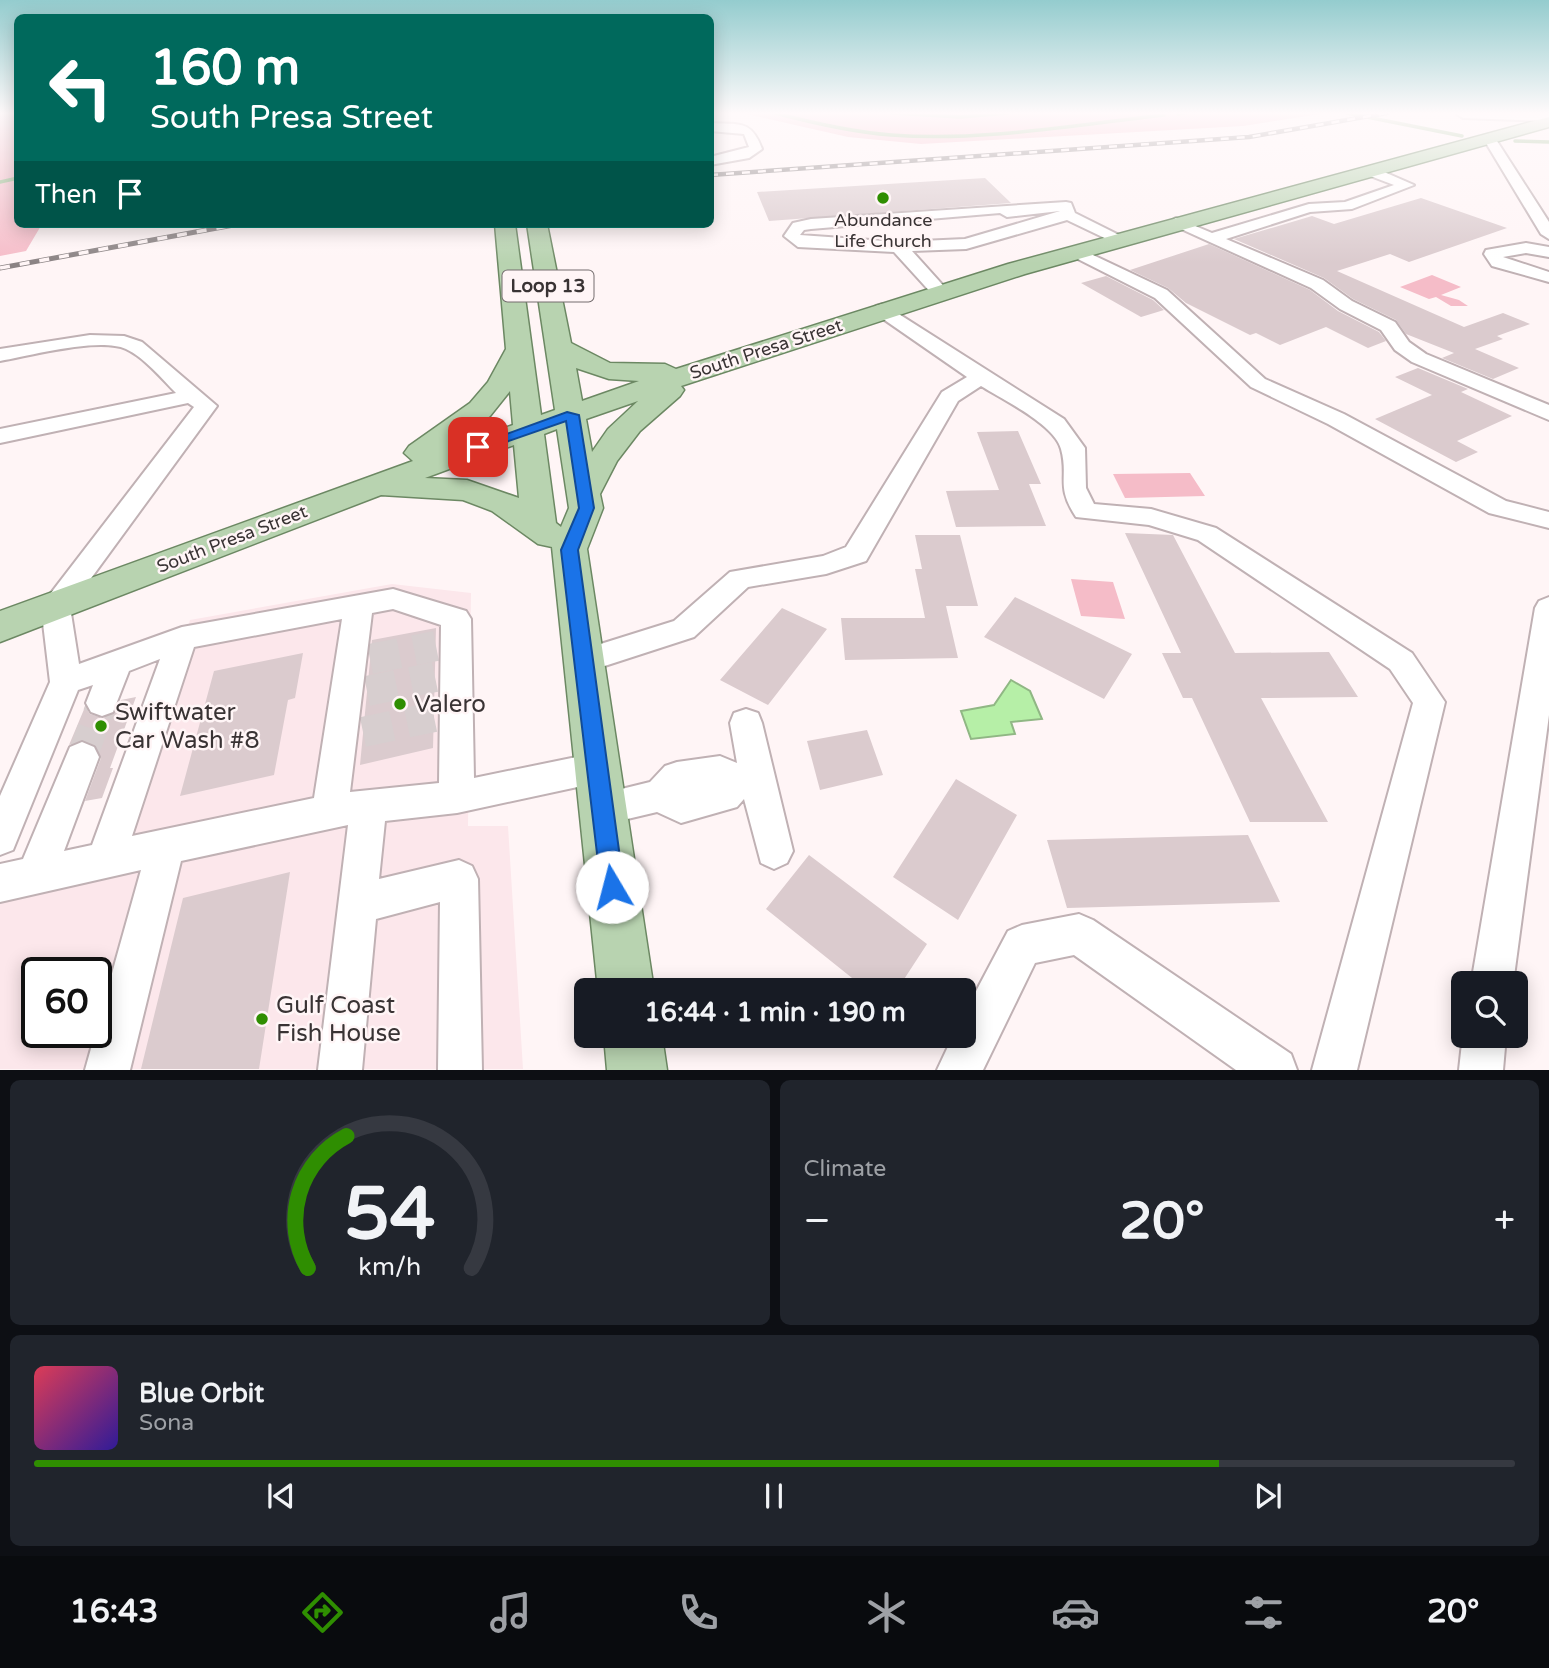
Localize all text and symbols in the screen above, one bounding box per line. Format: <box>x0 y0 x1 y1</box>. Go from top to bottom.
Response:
text: 160 m <box>150 39 300 98</box>
icon: left <box>35 42 126 133</box>
text: South Presa Street <box>150 99 433 137</box>
icon: arrive <box>111 175 149 213</box>
text: Then <box>35 179 97 210</box>
marker: Abundance Life Church <box>875 190 891 206</box>
place label: Abundance Life Church <box>834 209 932 252</box>
road number: Loop 13 <box>503 270 594 302</box>
street label: South Presa Street <box>687 314 845 384</box>
pin <box>448 417 508 477</box>
icon: arrive <box>459 428 497 466</box>
street label: South Presa Street <box>154 500 310 578</box>
place label: Valero <box>414 690 486 719</box>
marker: Valero <box>392 696 408 712</box>
place label: Swiftwater Car Wash #8 <box>115 698 260 755</box>
marker: Swiftwater Car Wash #8 <box>93 718 109 734</box>
position arrow <box>575 850 649 924</box>
speed limit sign: 60 <box>21 957 112 1048</box>
map controls <box>1451 971 1528 1048</box>
button: search <box>1451 971 1528 1048</box>
place label: Gulf Coast Fish House <box>276 991 401 1048</box>
text: 16:44 · 1 min · 190 m <box>644 997 906 1028</box>
marker: Gulf Coast Fish House <box>254 1011 270 1027</box>
text: Climate <box>804 1155 886 1183</box>
text: 54 <box>344 1172 435 1260</box>
text: 20° <box>1120 1190 1205 1253</box>
text: − <box>804 1198 831 1244</box>
text: + <box>1494 1198 1515 1244</box>
text: km/h <box>358 1252 421 1282</box>
text: Blue Orbit <box>139 1378 264 1409</box>
text: Sona <box>139 1409 194 1437</box>
icon: previous <box>262 1477 300 1515</box>
icon: pause <box>755 1477 793 1515</box>
icon: next <box>1249 1477 1287 1515</box>
icon: directions <box>298 1588 347 1637</box>
icon: music <box>486 1588 535 1637</box>
icon: phone <box>674 1588 723 1637</box>
icon: climate <box>862 1588 911 1637</box>
icon: car <box>1051 1588 1100 1637</box>
icon: filters <box>1239 1588 1288 1637</box>
text: 16:43 <box>70 1593 158 1631</box>
text: 20° <box>1427 1593 1479 1631</box>

